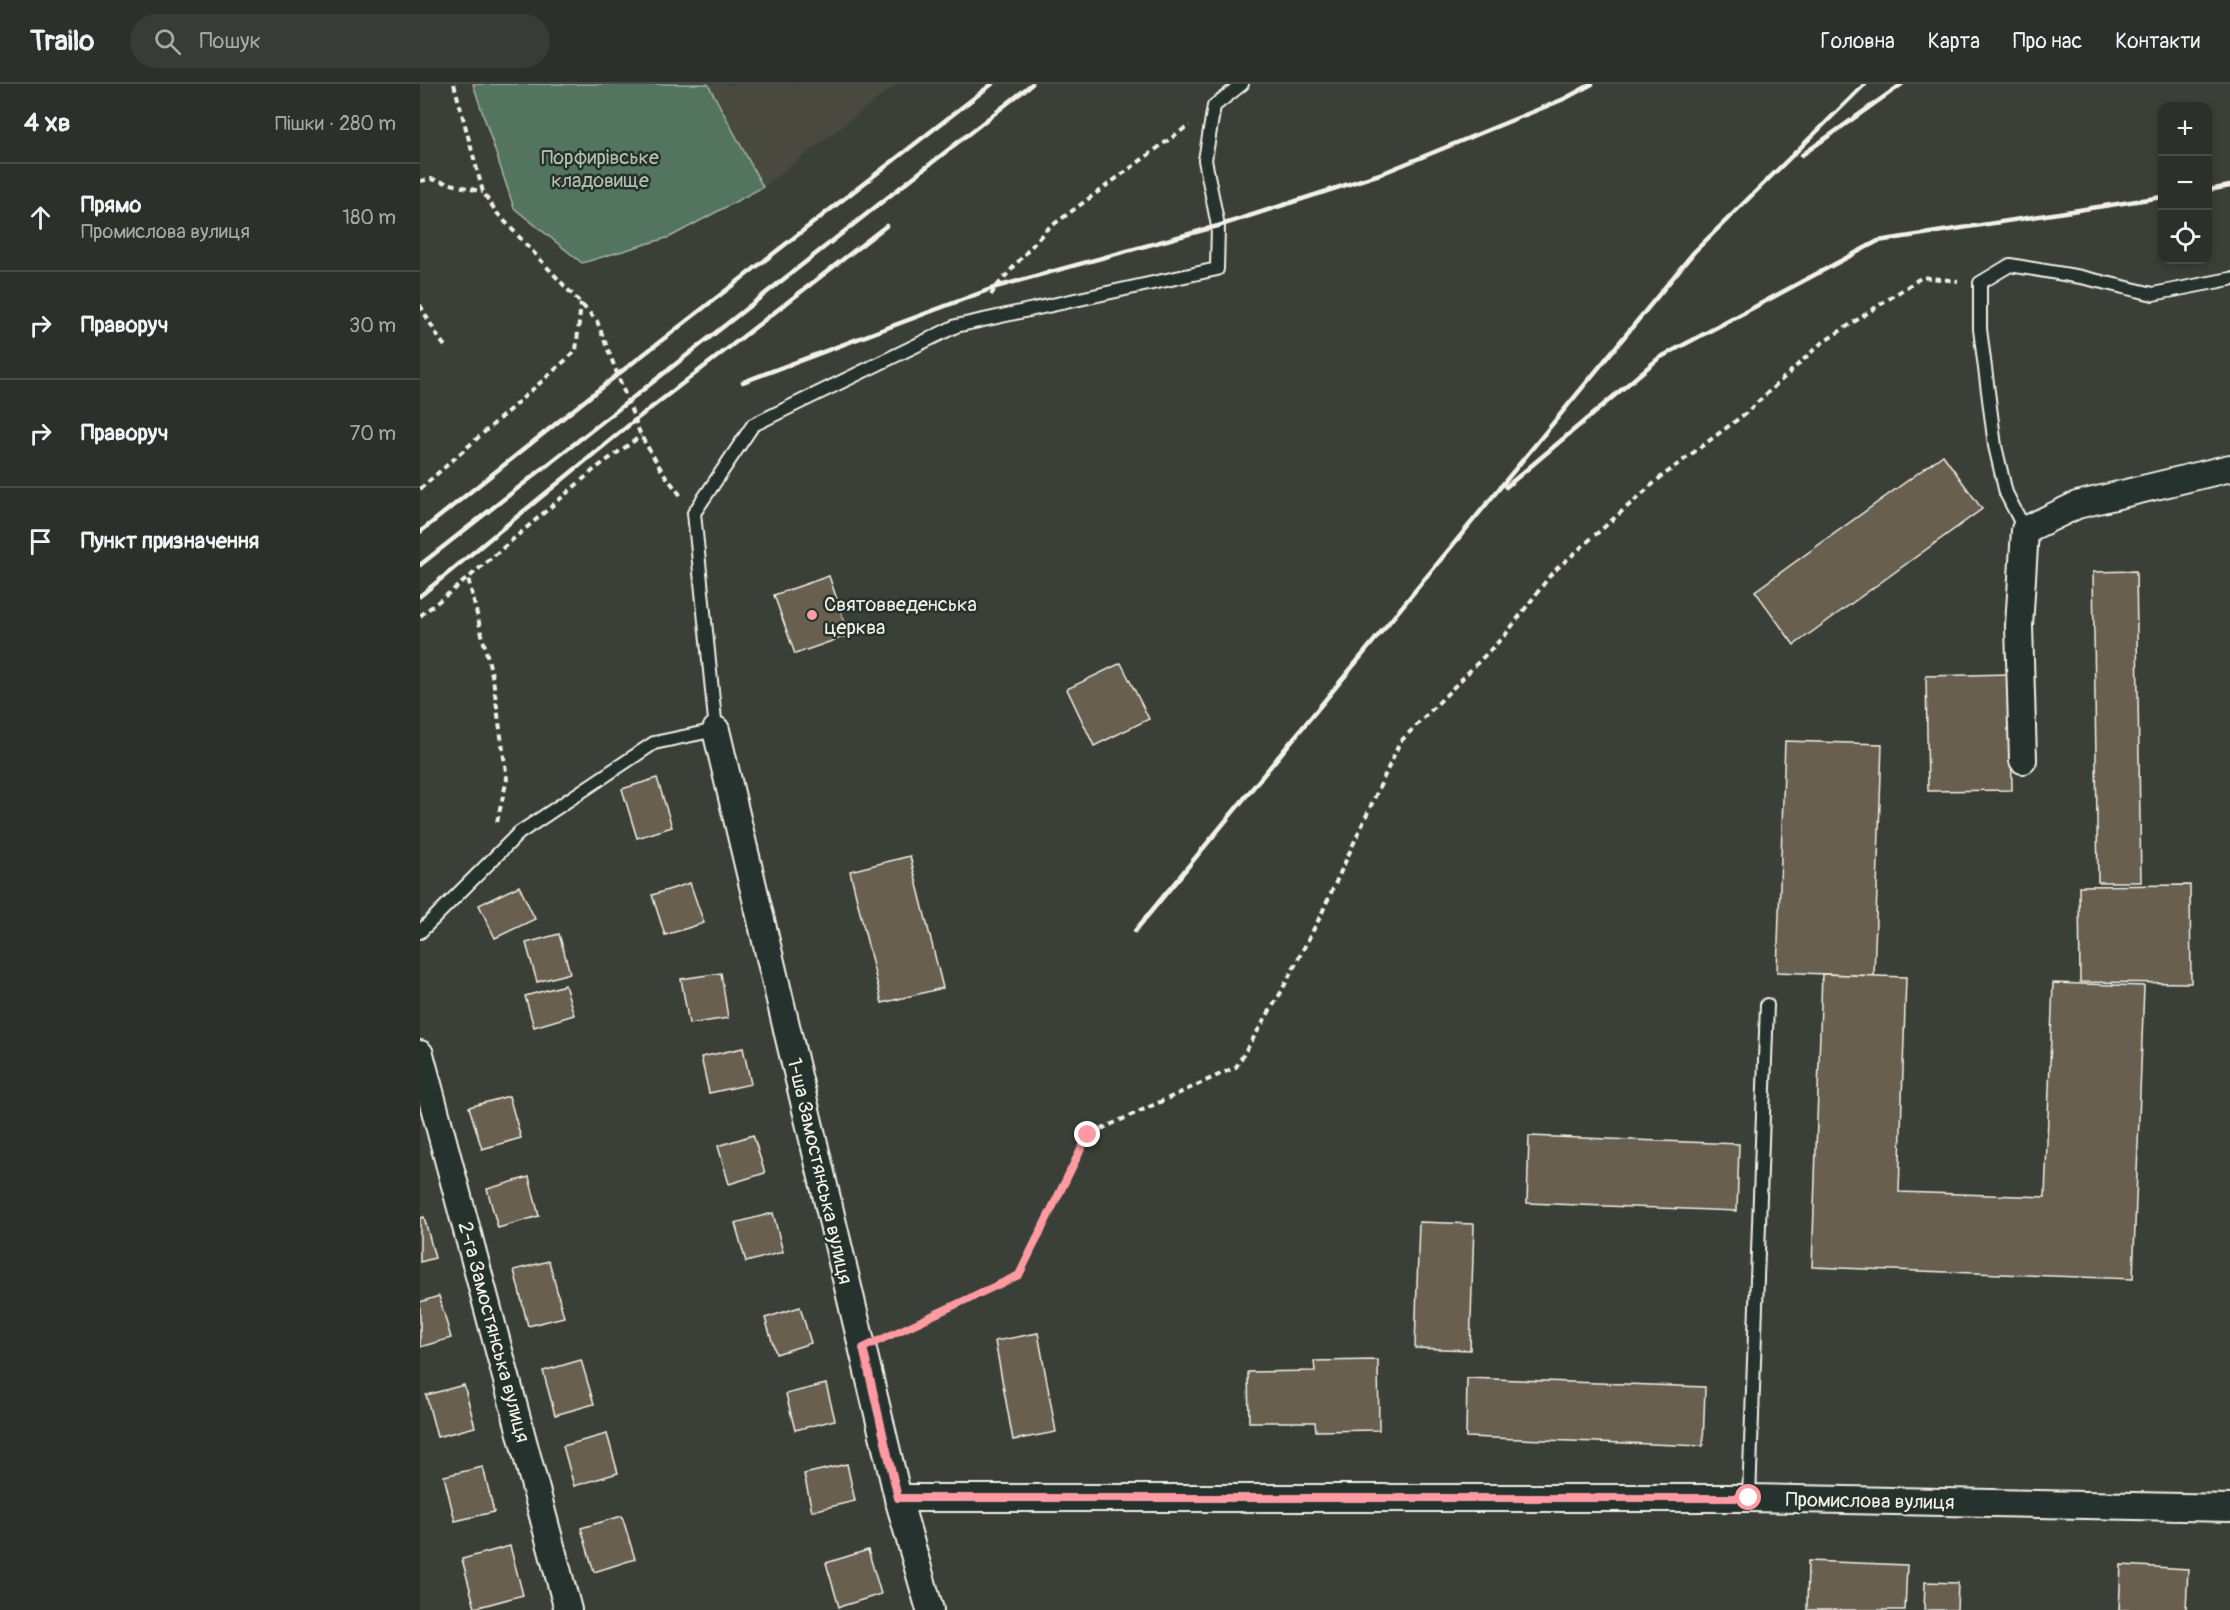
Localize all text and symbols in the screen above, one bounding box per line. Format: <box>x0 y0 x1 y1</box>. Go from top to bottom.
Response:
search box <box>130 14 550 68</box>
text: Trailo <box>30 24 94 59</box>
icon: search <box>151 25 184 58</box>
text: Пошук <box>199 27 261 55</box>
text: Головна <box>1821 28 1895 55</box>
text: Карта <box>1928 28 1980 55</box>
text: Про нас <box>2013 28 2082 55</box>
text: Контакти <box>2115 28 2200 55</box>
map controls <box>2158 102 2212 264</box>
button: + <box>2158 102 2212 156</box>
text: 4 хв <box>24 107 71 139</box>
text: Пішки · 280 m <box>275 111 396 136</box>
park label: Порфирівське кладовище <box>541 145 659 193</box>
button: − <box>2158 156 2212 210</box>
text: Прямо <box>81 191 141 219</box>
icon: ahead <box>24 201 57 234</box>
text: 180 m <box>342 205 396 230</box>
button: locate <box>2158 210 2212 264</box>
text: Промислова вулиця <box>81 219 250 244</box>
icon: right <box>24 309 57 342</box>
text: Праворуч <box>81 311 168 339</box>
text: 30 m <box>349 313 396 338</box>
icon: right <box>24 417 57 450</box>
text: Праворуч <box>81 419 168 447</box>
text: 70 m <box>350 421 396 446</box>
icon: arrive <box>24 525 57 558</box>
text: Пункт призначення <box>81 527 259 555</box>
place label: Святовведенська церква <box>824 592 977 640</box>
marker: Святовведенська церква <box>805 608 819 622</box>
street label: 1-ша Замостянська вулиця <box>782 1055 858 1287</box>
route end <box>1074 1121 1100 1147</box>
street label: 2-га Замостянська вулиця <box>452 1219 536 1445</box>
route start <box>1735 1484 1761 1510</box>
street label: Промислова вулиця <box>1785 1487 1955 1515</box>

